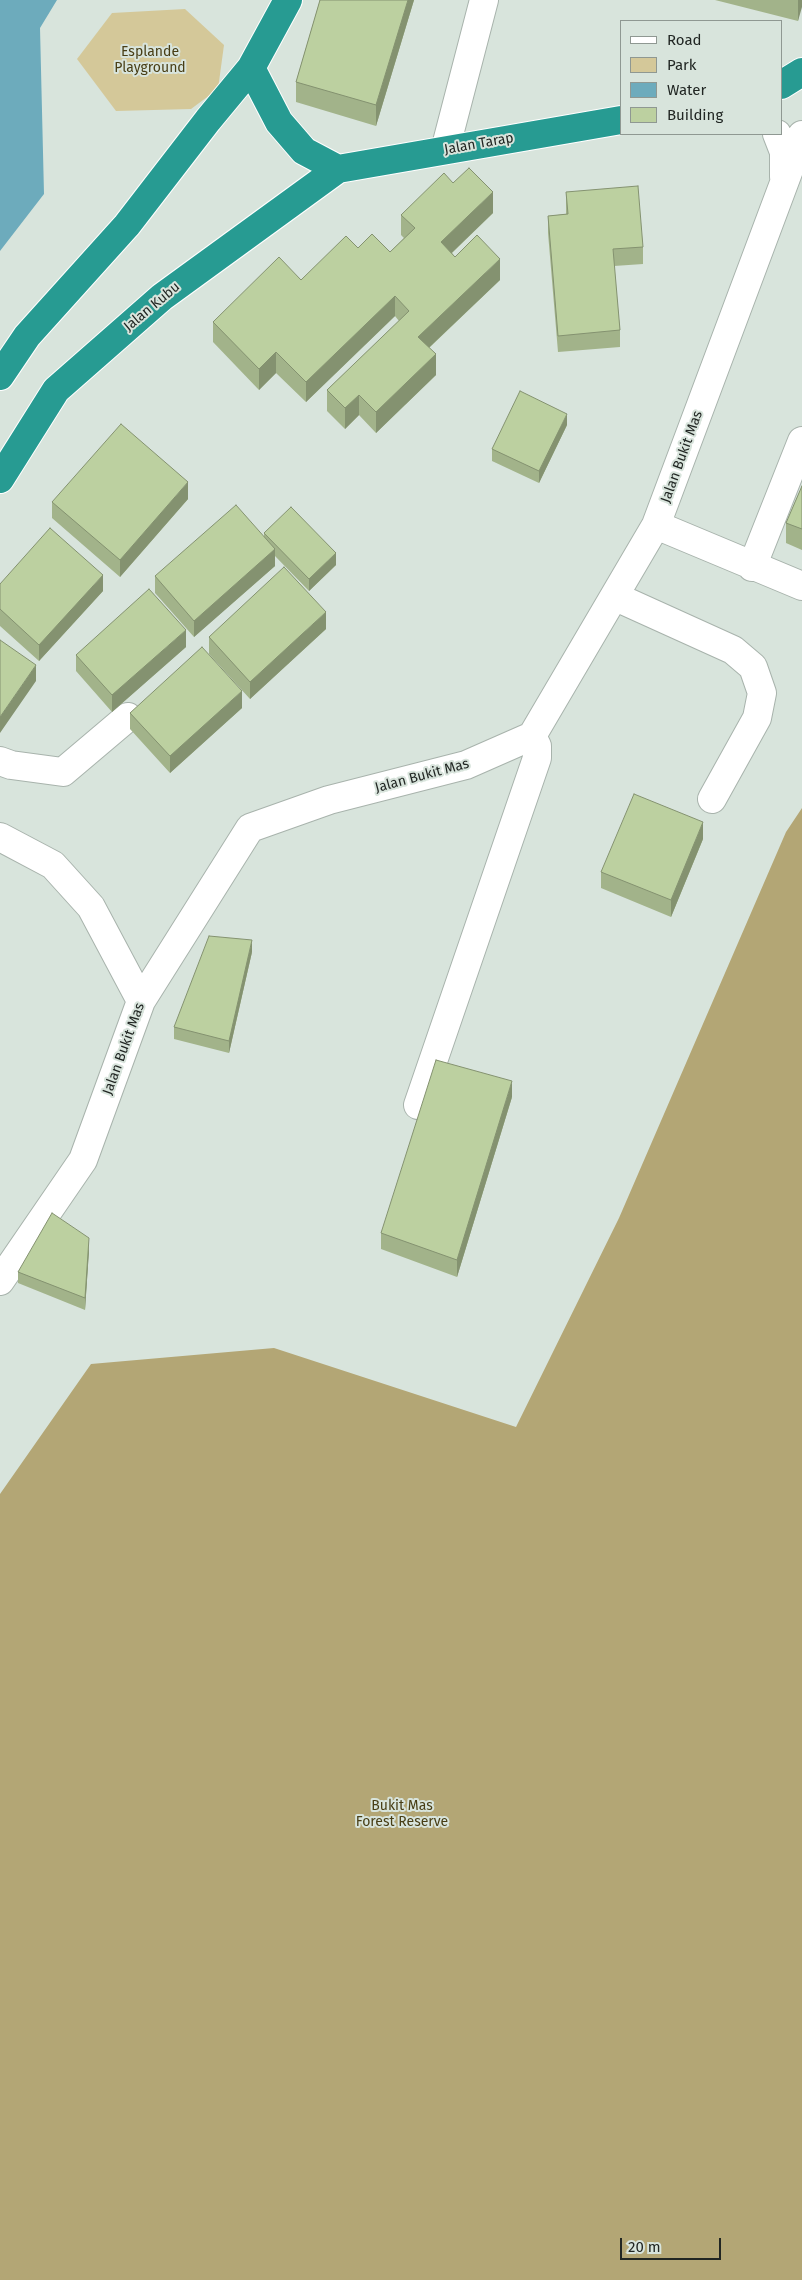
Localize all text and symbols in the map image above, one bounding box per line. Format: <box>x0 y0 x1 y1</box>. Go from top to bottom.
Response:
legend <box>620 20 782 135</box>
text: Road <box>667 31 702 49</box>
park label: Esplande Playground <box>114 44 186 76</box>
text: Park <box>667 56 697 74</box>
text: Water <box>667 81 706 99</box>
text: Building <box>667 106 723 124</box>
street label: Jalan Tarap <box>443 130 515 158</box>
street label: Jalan Kubu <box>121 279 183 335</box>
street label: Jalan Bukit Mas <box>658 409 706 505</box>
street label: Jalan Bukit Mas <box>373 755 471 797</box>
street label: Jalan Bukit Mas <box>100 1001 148 1097</box>
park label: Bukit Mas Forest Reserve <box>356 1798 448 1830</box>
scale bar <box>622 2228 723 2260</box>
text: 20 m <box>628 2238 661 2256</box>

